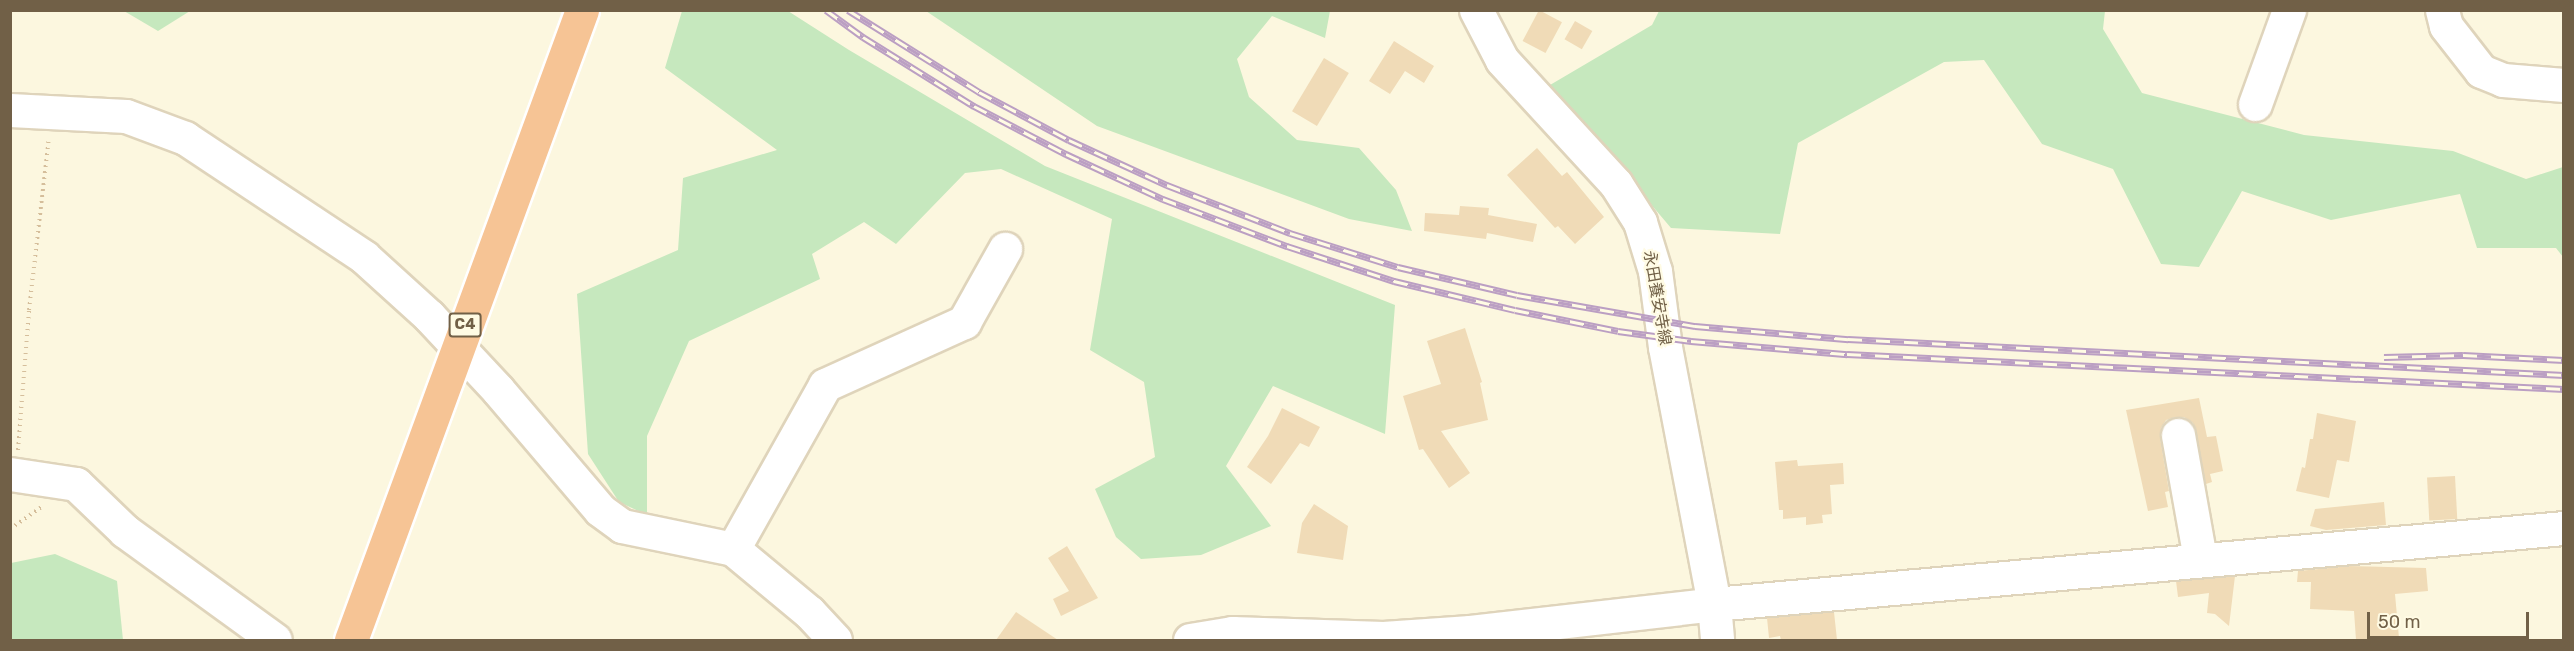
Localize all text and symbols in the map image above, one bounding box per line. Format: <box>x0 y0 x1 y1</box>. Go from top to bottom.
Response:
street label: 永田養安寺線 <box>1639 249 1675 347</box>
road number: C4 <box>448 313 482 337</box>
scale bar <box>2370 600 2532 638</box>
text: 50 m <box>2378 611 2421 633</box>

